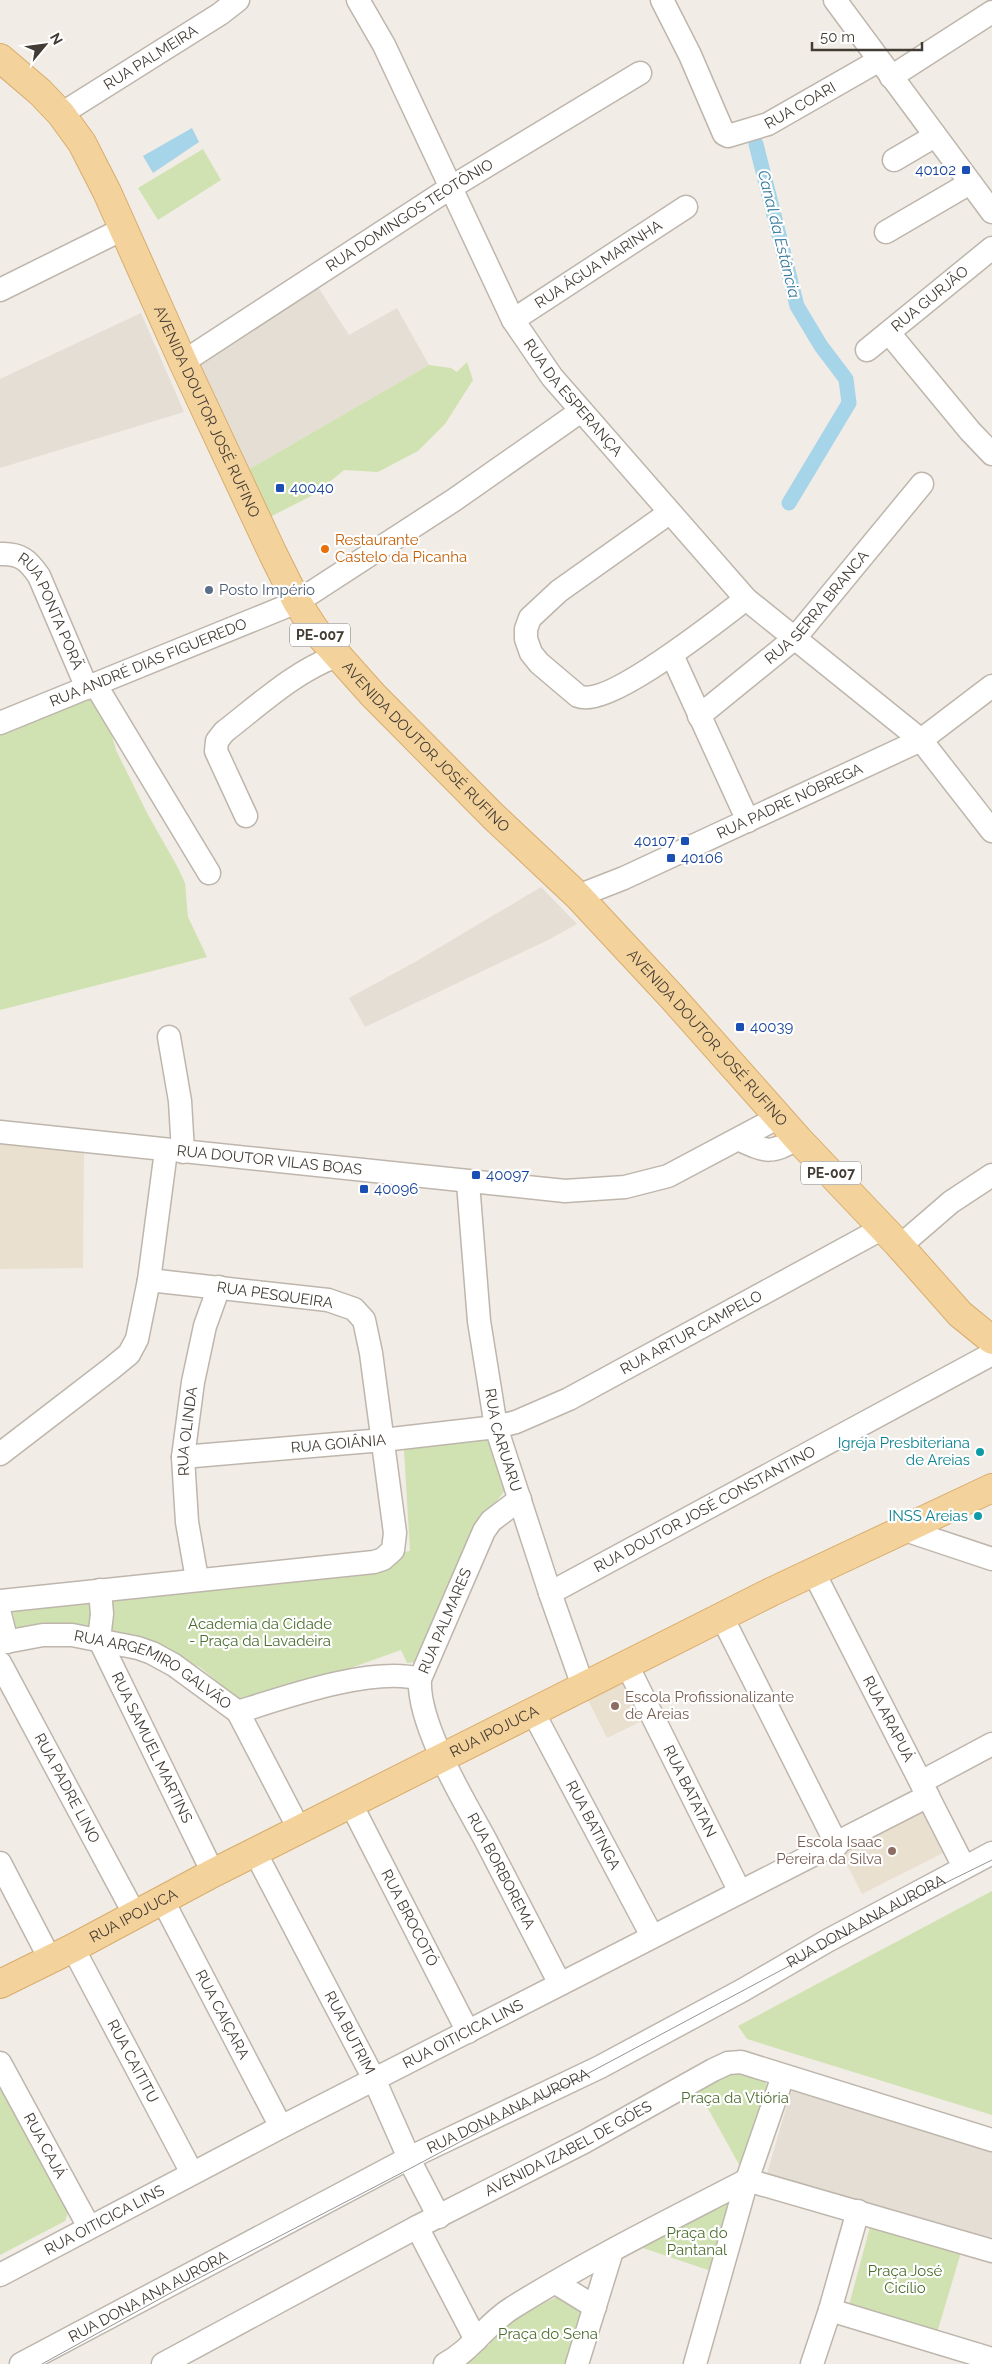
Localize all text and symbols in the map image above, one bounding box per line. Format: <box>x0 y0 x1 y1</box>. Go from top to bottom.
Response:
north arrow <box>20 20 70 70</box>
scale bar <box>812 20 922 52</box>
street label: RUA PALMEIRA <box>100 21 201 94</box>
text: 50 m <box>820 28 855 46</box>
text: N <box>47 30 66 47</box>
street label: RUA COARI <box>761 78 839 133</box>
street label: RUA DOMINGOS TEOTÔNIO <box>323 155 496 275</box>
place label: 40102 <box>915 161 956 179</box>
marker: 40102 <box>960 164 972 176</box>
water label: Canal da Estância <box>754 168 804 300</box>
street label: RUA ÁGUA MARINHA <box>531 216 665 312</box>
street label: RUA GURJÃO <box>888 262 972 336</box>
street label: AVENIDA DOUTOR JOSÉ RUFINO <box>150 303 264 520</box>
street label: RUA DA ESPERANÇA <box>520 336 626 460</box>
place label: 40040 <box>290 479 334 497</box>
marker: 40040 <box>274 482 286 494</box>
place label: Restaurante Castelo da Picanha <box>335 531 467 566</box>
marker: Restaurante Castelo da Picanha <box>319 543 331 555</box>
street label: RUA SERRA BRANCA <box>761 547 873 668</box>
street label: RUA PONTA PORÃ <box>15 549 87 672</box>
place label: Posto Império <box>219 581 315 599</box>
marker: Posto Império <box>203 584 215 596</box>
street label: RUA ANDRÉ DIAS FIGUEREDO <box>47 614 249 711</box>
road number: PE-007 <box>290 624 350 646</box>
street label: AVENIDA DOUTOR JOSÉ RUFINO <box>338 658 513 836</box>
street label: RUA PADRE NÓBREGA <box>714 759 865 843</box>
place label: 40107 <box>634 832 675 850</box>
marker: 40107 <box>679 835 691 847</box>
place label: 40106 <box>681 849 723 867</box>
marker: 40106 <box>665 852 677 864</box>
street label: AVENIDA DOUTOR JOSÉ RUFINO <box>623 946 791 1130</box>
place label: 40039 <box>750 1018 794 1036</box>
marker: 40039 <box>734 1021 746 1033</box>
street label: RUA DOUTOR VILAS BOAS <box>176 1142 363 1179</box>
road number: PE-007 <box>801 1162 861 1184</box>
place label: 40097 <box>486 1166 529 1184</box>
marker: 40097 <box>470 1169 482 1181</box>
place label: 40096 <box>374 1180 418 1198</box>
marker: 40096 <box>358 1183 370 1195</box>
street label: RUA PESQUEIRA <box>216 1278 334 1312</box>
street label: RUA ARTUR CAMPELO <box>617 1286 765 1378</box>
street label: RUA OLINDA <box>174 1385 201 1477</box>
street label: RUA CARUARU <box>481 1387 525 1494</box>
street label: RUA GOIÂNIA <box>290 1431 387 1457</box>
place label: Igreja Presbiteriana de Areias <box>838 1434 970 1469</box>
street label: RUA DOUTOR JOSÉ CONSTANTINO <box>591 1442 819 1576</box>
marker: Igreja Presbiteriana de Areias <box>974 1446 986 1458</box>
place label: INSS Areias <box>888 1507 968 1525</box>
marker: INSS Areias <box>972 1510 984 1522</box>
street label: RUA PALMARES <box>415 1566 475 1676</box>
park label: Academia da Cidade - Praça da Lavadeira <box>188 1615 332 1650</box>
street label: RUA ARGEMIRO GALVÃO <box>73 1627 235 1713</box>
street label: RUA SAMUEL MARTINS <box>108 1669 196 1826</box>
street label: RUA ARAPUÁ <box>859 1673 918 1765</box>
place label: Escola Profissionalizante de Areias <box>625 1688 794 1723</box>
marker: Escola Profissionalizante de Areias <box>609 1700 621 1712</box>
street label: RUA IPOJUCA <box>447 1702 542 1761</box>
street label: RUA PADRE LINO <box>30 1730 104 1846</box>
street label: RUA BATATAN <box>659 1742 720 1840</box>
street label: RUA BATINGA <box>562 1777 624 1873</box>
street label: RUA BORBOREMA <box>463 1810 539 1932</box>
place label: Escola Isaac Pereira da Silva <box>776 1833 882 1868</box>
marker: Escola Isaac Pereira da Silva <box>886 1845 898 1857</box>
street label: RUA BROCOTÓ <box>377 1866 442 1969</box>
street label: RUA DONA ANA AURORA <box>783 1871 948 1972</box>
street label: RUA IPOJUCA <box>86 1885 180 1946</box>
street label: RUA CAIÇARA <box>191 1967 253 2062</box>
street label: RUA BUTRIM <box>321 1988 379 2077</box>
street label: RUA OITICICA LINS <box>400 1996 526 2072</box>
street label: RUA CAITITU <box>103 2016 162 2106</box>
street label: RUA DONA ANA AURORA <box>424 2064 592 2157</box>
park label: Praça da Vtiória <box>681 2089 789 2107</box>
street label: AVENIDA IZABEL DE GÓES <box>482 2097 655 2200</box>
street label: RUA CAJÁ <box>20 2110 70 2181</box>
street label: RUA OITICICA LINS <box>41 2181 167 2259</box>
park label: Praça do Pantanal <box>666 2224 728 2259</box>
street label: RUA DONA ANA AURORA <box>66 2247 231 2346</box>
park label: Praça José Cicílio <box>868 2262 943 2297</box>
park label: Praça do Sena <box>498 2325 598 2343</box>

